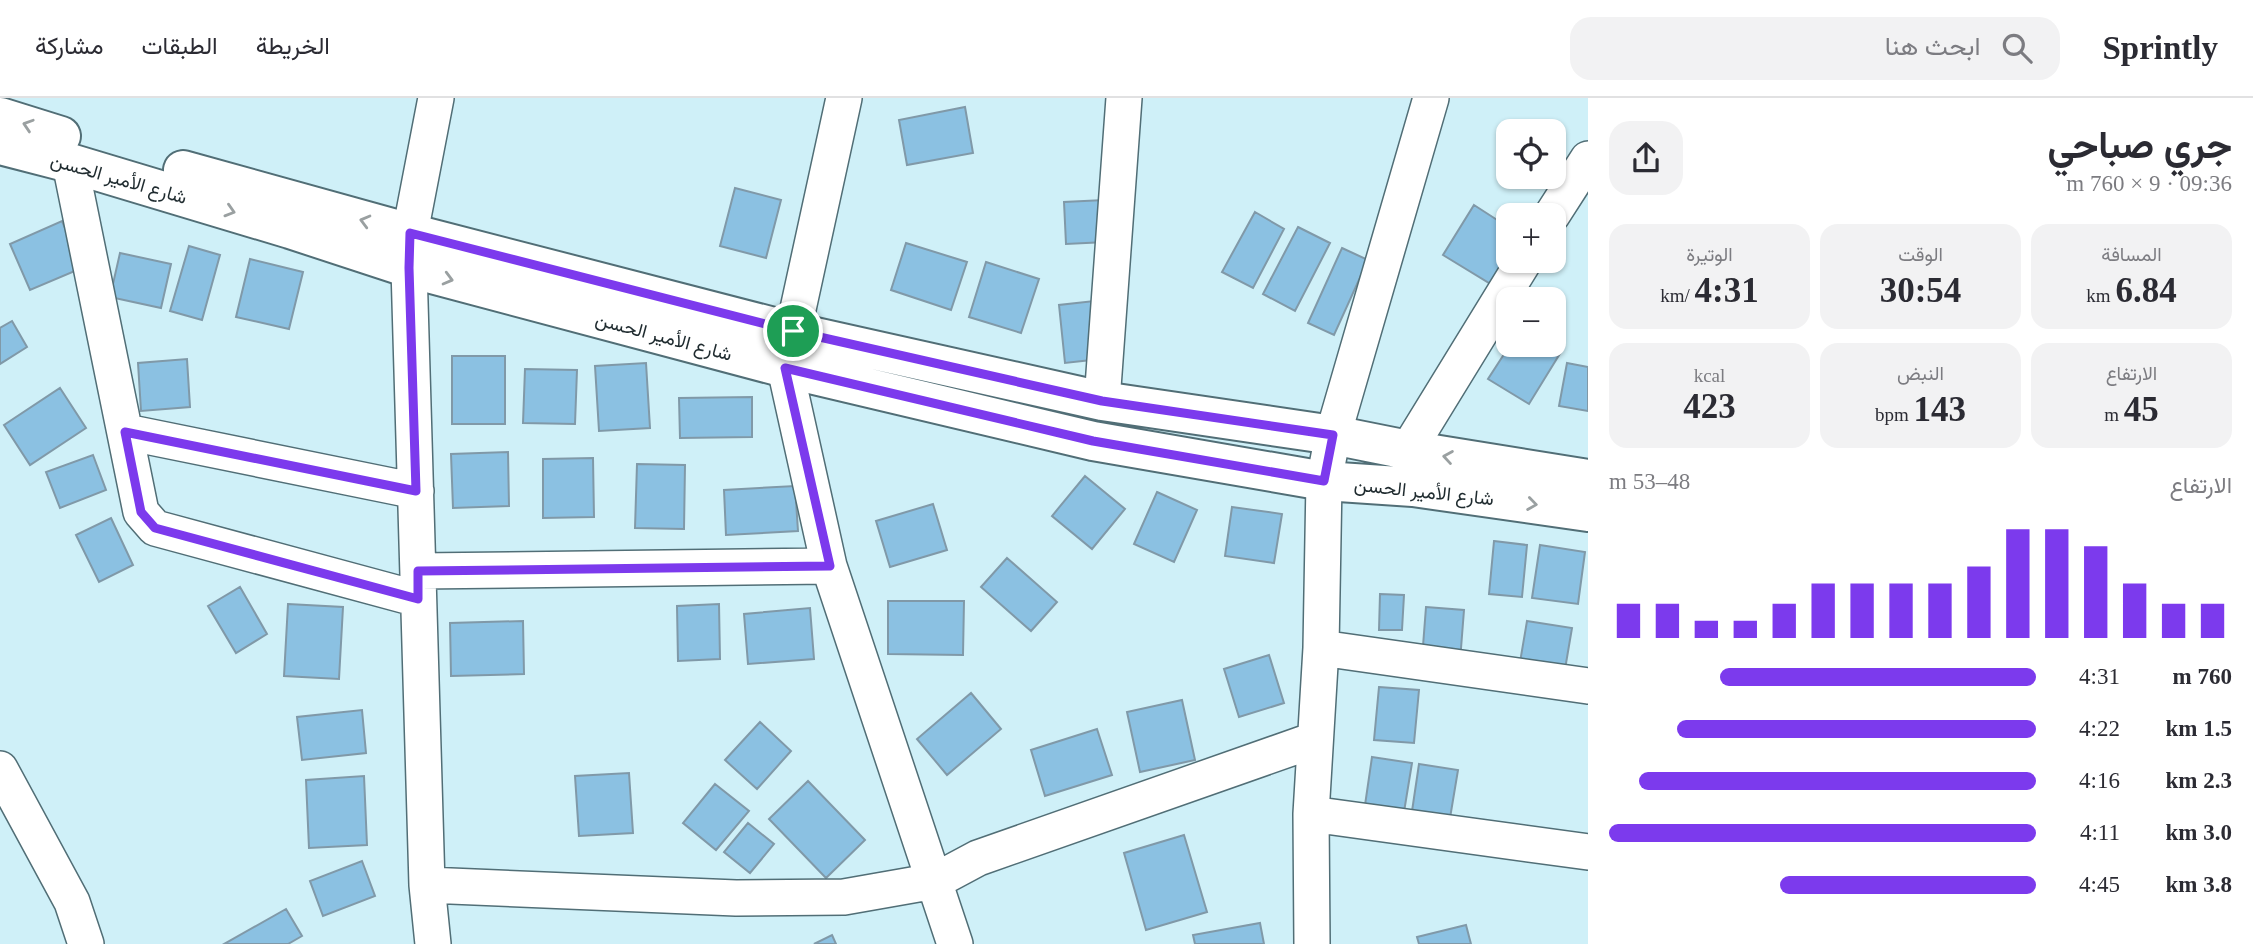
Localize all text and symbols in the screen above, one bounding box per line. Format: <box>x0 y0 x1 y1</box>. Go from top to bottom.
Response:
search box <box>1570 17 2060 80</box>
icon: search <box>1998 29 2036 67</box>
text: Sprintly <box>2102 30 2218 66</box>
text: ابحث هنا <box>1885 32 1980 61</box>
text: مشاركة <box>35 33 103 59</box>
text: الطبقات <box>141 33 218 59</box>
text: الخريطة <box>256 33 330 59</box>
one-way arrow <box>23 119 35 134</box>
map controls <box>1496 119 1566 357</box>
button: locate <box>1496 119 1566 189</box>
button: share <box>1609 121 1683 195</box>
text: جري صباحي <box>2048 124 2232 166</box>
street label: شارع الأمير الحسن <box>48 149 189 210</box>
text: 09:36 · 9 × 760 m <box>2066 171 2232 196</box>
one-way arrow <box>224 203 236 218</box>
button: + <box>1496 203 1566 273</box>
one-way arrow <box>359 214 371 229</box>
text: الوتيرة <box>1686 244 1733 265</box>
text: الوقت <box>1898 244 1943 265</box>
text: المسافة <box>2101 244 2162 265</box>
one-way arrow <box>442 270 454 285</box>
text: 4:31 <box>1695 271 1759 310</box>
text: 30:54 <box>1880 271 1961 310</box>
text: 6.84 <box>2115 271 2177 310</box>
text: /km <box>1660 285 1695 306</box>
text: km <box>2086 285 2115 306</box>
button: − <box>1496 287 1566 357</box>
pin <box>763 301 823 361</box>
street label: شارع الأمير الحسن <box>593 308 734 367</box>
icon: arrive <box>774 312 812 350</box>
text: النبض <box>1897 363 1944 384</box>
text: الارتفاع <box>2106 363 2157 384</box>
text: kcal <box>1694 365 1725 386</box>
text: 423 <box>1683 387 1736 426</box>
text: 143 <box>1914 390 1966 429</box>
text: 45 <box>2124 390 2159 429</box>
text: bpm <box>1875 404 1914 425</box>
text: m <box>2104 404 2124 425</box>
one-way arrow <box>1442 450 1454 465</box>
text: 48–53 m <box>1609 469 1690 494</box>
text: الارتفاع <box>2170 473 2232 498</box>
street label: شارع الأمير الحسن <box>1353 474 1495 511</box>
one-way arrow <box>1526 497 1538 512</box>
text: 4:31 <box>2079 664 2120 689</box>
text: 760 m <box>2173 664 2232 689</box>
text: 4:22 <box>2079 716 2120 741</box>
text: 1.5 km <box>2166 716 2232 741</box>
text: 4:16 <box>2079 768 2120 793</box>
text: 2.3 km <box>2166 768 2232 793</box>
text: 4:11 <box>2080 820 2120 845</box>
text: 3.0 km <box>2166 820 2232 845</box>
text: 4:45 <box>2079 872 2120 897</box>
text: 3.8 km <box>2166 872 2232 897</box>

